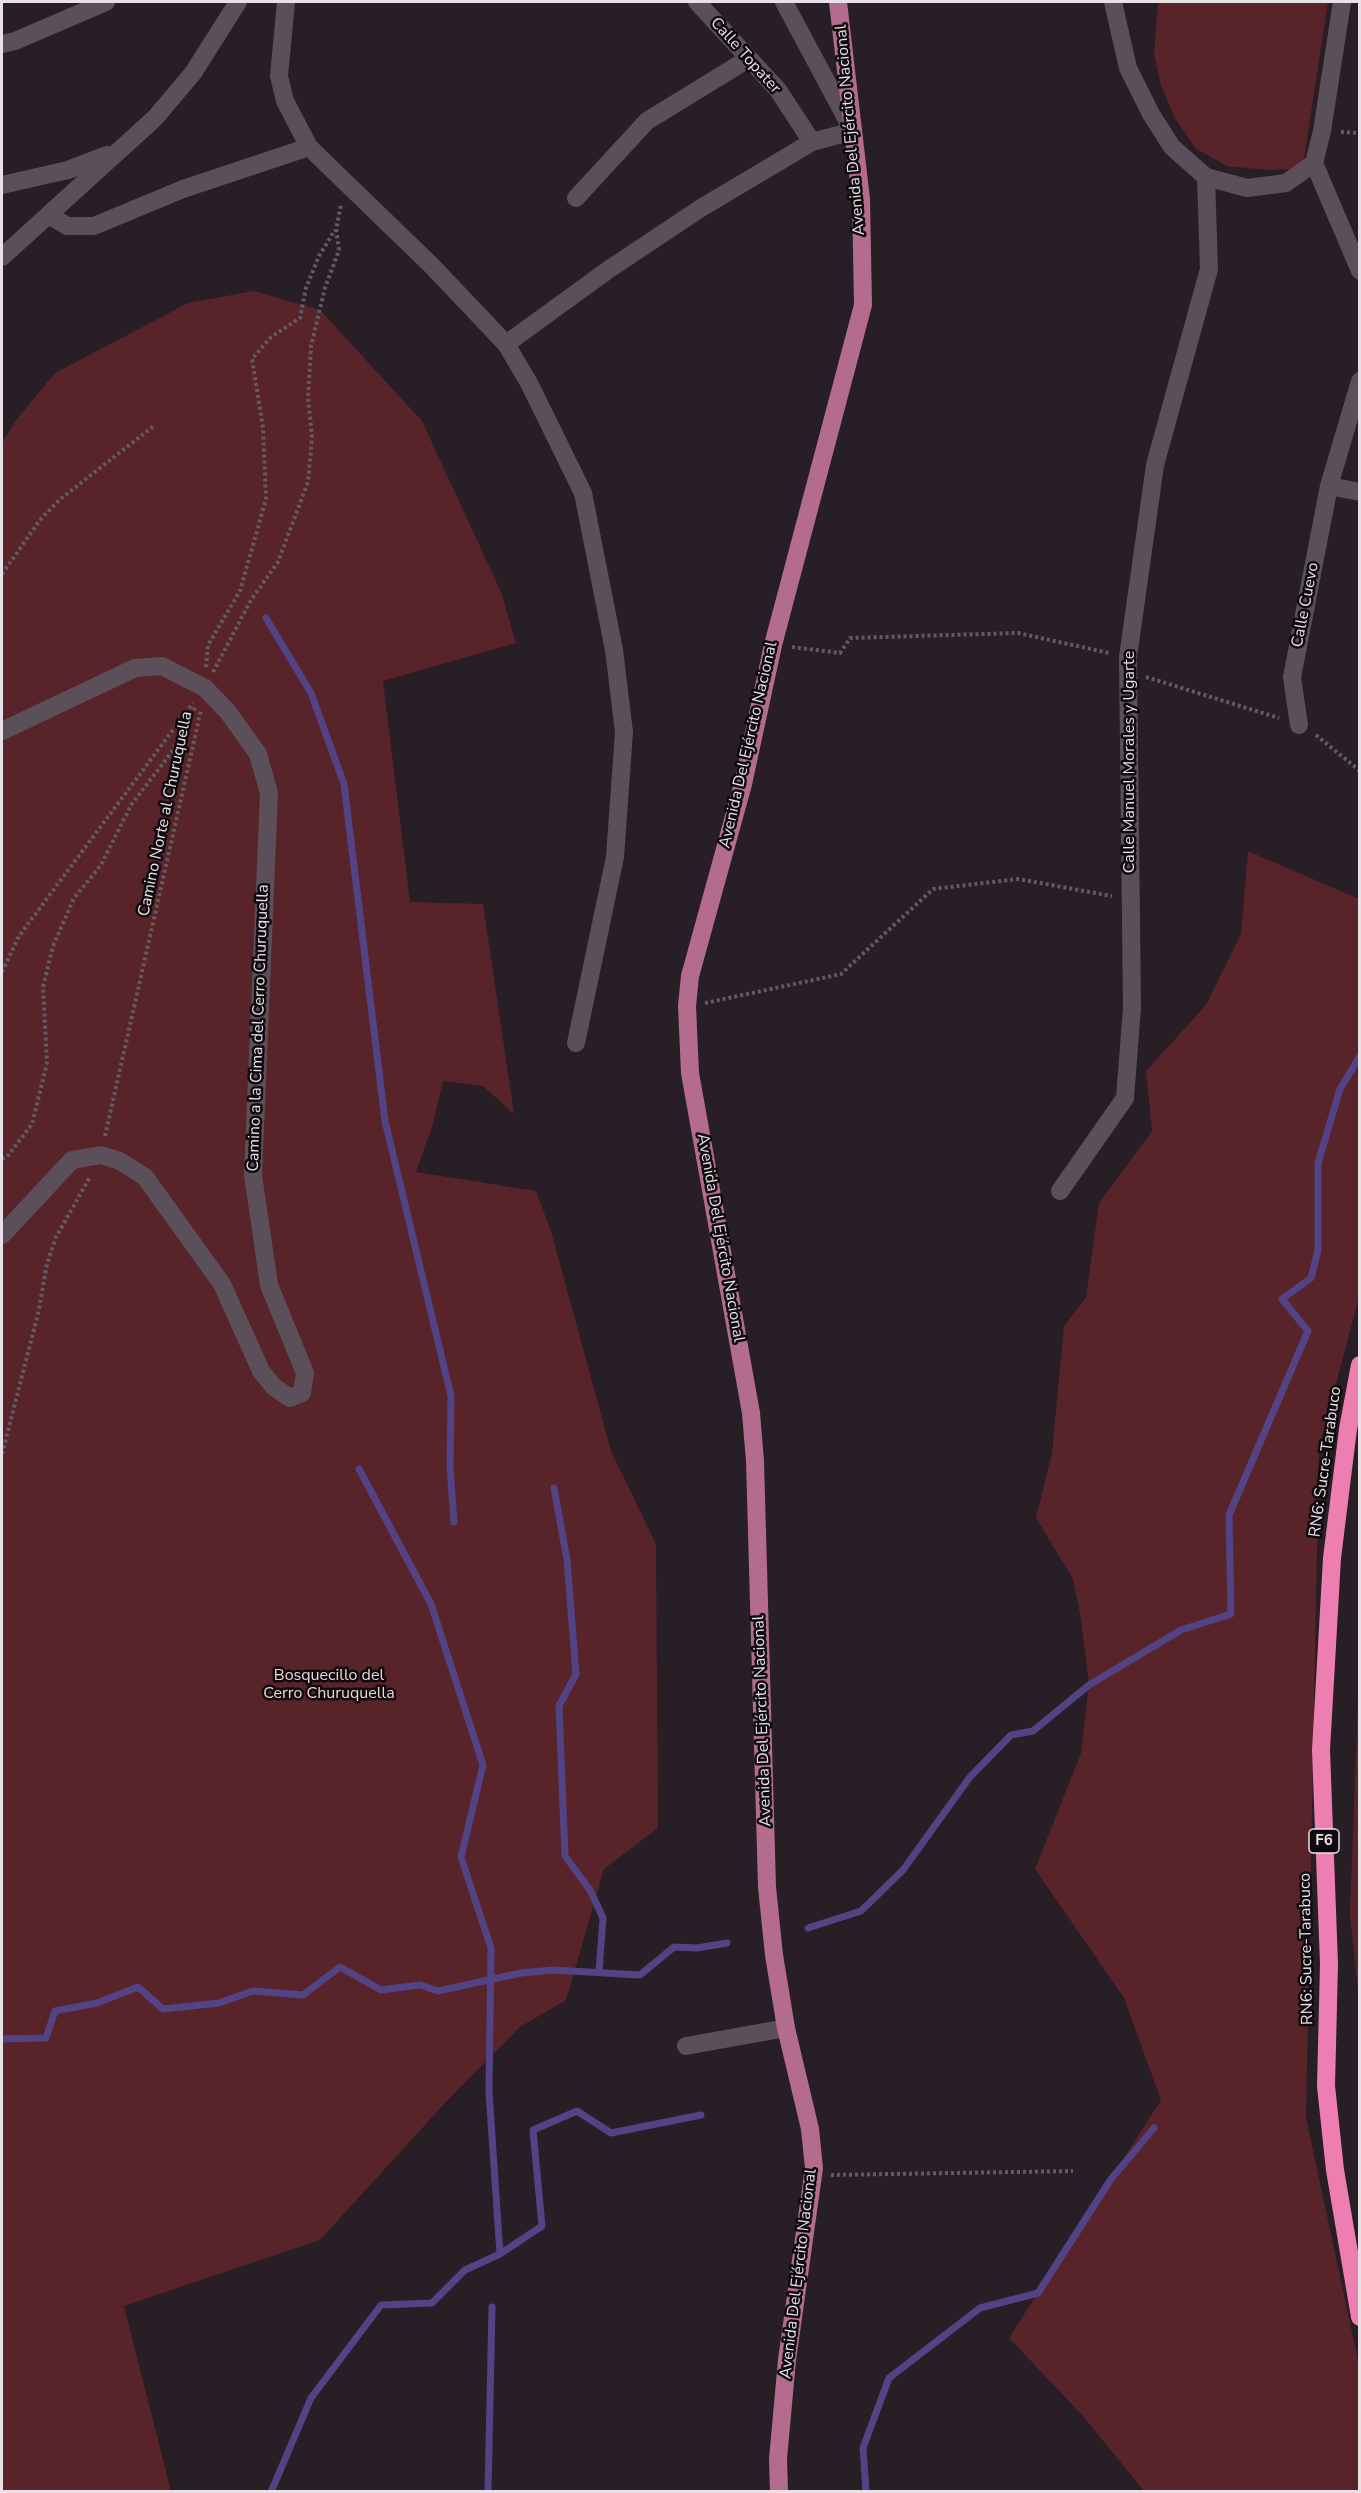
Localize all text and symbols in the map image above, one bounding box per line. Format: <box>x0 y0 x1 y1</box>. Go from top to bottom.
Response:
street label: Calle Topater <box>706 14 784 98</box>
street label: Avenida Del Ejército Nacional <box>832 24 870 236</box>
street label: Calle Cuevo <box>1288 561 1324 649</box>
street label: Avenida Del Ejército Nacional <box>716 640 782 850</box>
street label: Calle Manuel Morales y Ugarte <box>1120 651 1140 873</box>
street label: Camino Norte al Churuquella <box>135 710 197 918</box>
street label: Camino a la Cima del Cerro Churuquella <box>244 884 274 1172</box>
street label: Avenida Del Ejército Nacional <box>692 1132 748 1344</box>
street label: RN6: Sucre-Tarabuco <box>1306 1385 1346 1539</box>
street label: Avenida Del Ejército Nacional <box>750 1615 776 1827</box>
park label: Bosquecillo del Cerro Churuquella <box>263 1666 395 1704</box>
road number: F6 <box>1309 1829 1339 1853</box>
street label: RN6: Sucre-Tarabuco <box>1296 1873 1318 2025</box>
street label: Avenida Del Ejército Nacional <box>777 2168 821 2380</box>

